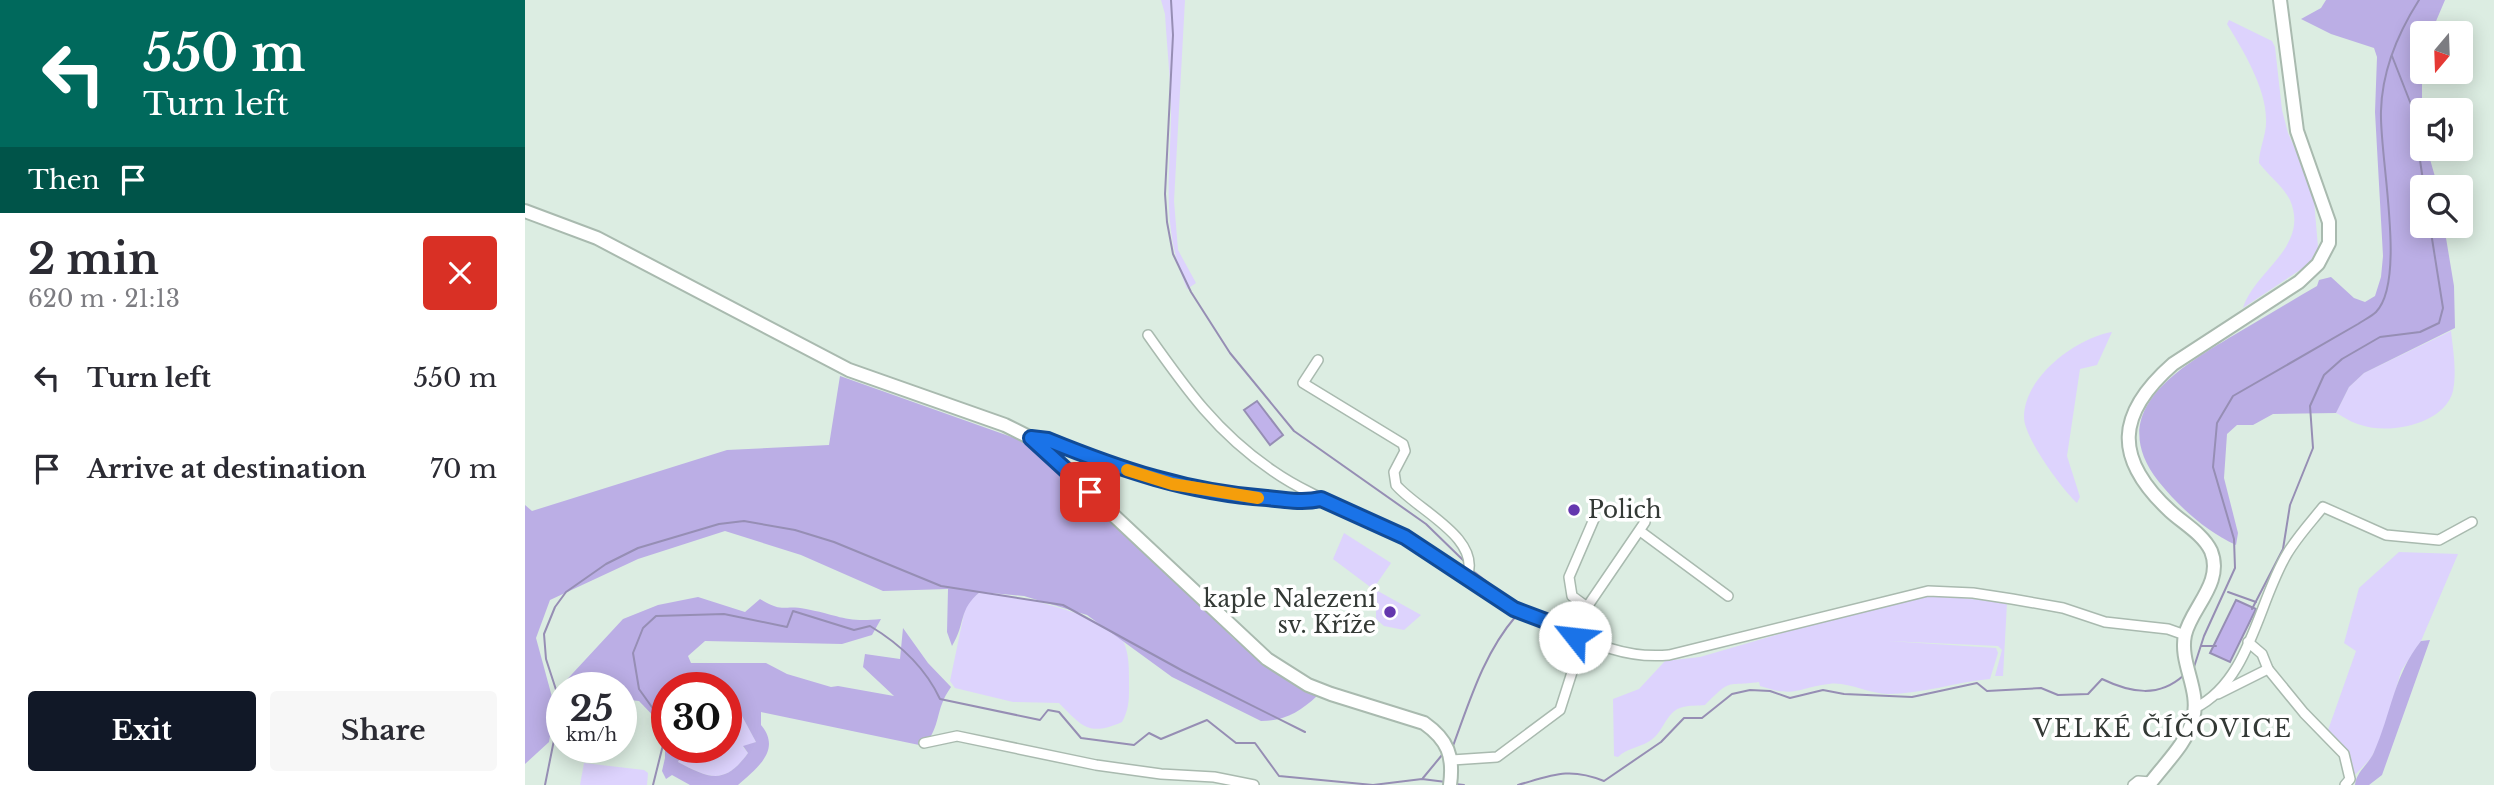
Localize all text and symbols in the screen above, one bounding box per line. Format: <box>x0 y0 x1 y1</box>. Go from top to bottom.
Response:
north arrow <box>2410 21 2473 84</box>
map controls <box>2410 21 2473 238</box>
text: 550 m <box>143 23 306 84</box>
icon: left <box>28 28 119 119</box>
text: Turn left <box>143 84 289 124</box>
button: sound <box>2410 98 2473 161</box>
icon: arrive <box>114 161 152 199</box>
text: Then <box>28 164 100 196</box>
button: search <box>2410 175 2473 238</box>
text: 2 min <box>28 233 159 285</box>
button: close <box>423 236 497 310</box>
text: 620 m · 21:13 <box>28 285 180 313</box>
icon: left <box>28 359 66 397</box>
text: Turn left <box>87 362 211 394</box>
text: 550 m <box>414 362 497 394</box>
icon: arrive <box>28 450 66 488</box>
text: Arrive at destination <box>87 453 367 485</box>
text: 70 m <box>430 453 497 485</box>
pin <box>1060 462 1120 522</box>
icon: arrive <box>1071 473 1109 511</box>
place label: Polich <box>1588 496 1662 524</box>
marker: Polich <box>1566 502 1582 518</box>
place label: kaple Nalezení sv. Kříže <box>1203 585 1376 639</box>
position arrow <box>1538 600 1612 674</box>
marker: kaple Nalezení sv. Kříže <box>1382 604 1398 620</box>
speed limit sign: 30 <box>651 672 742 763</box>
text: 25 <box>570 687 613 730</box>
button: Exit <box>28 691 256 771</box>
button: Share <box>270 691 497 771</box>
district label: VELKÉ ČÍČOVICE <box>2032 713 2293 743</box>
text: km/h <box>566 724 617 746</box>

